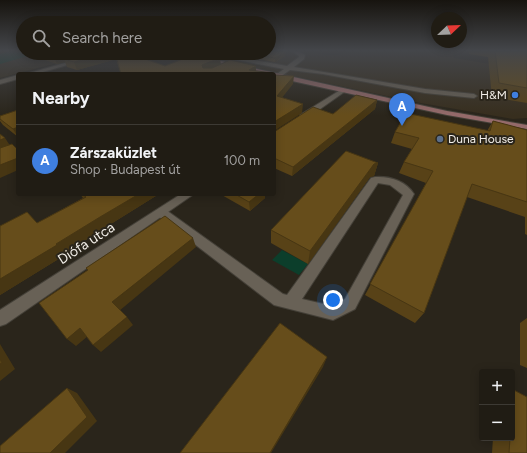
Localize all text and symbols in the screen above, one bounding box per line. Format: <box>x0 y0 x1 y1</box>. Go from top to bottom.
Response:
north arrow <box>431 12 467 48</box>
search box <box>16 16 276 60</box>
icon: search <box>30 27 52 49</box>
text: Search here <box>62 29 142 47</box>
text: Nearby <box>32 88 90 108</box>
place label: H&M <box>480 88 507 102</box>
marker: H&M <box>510 90 520 100</box>
pin: A <box>389 93 415 126</box>
place label: Duna House <box>448 132 514 146</box>
marker: Duna House <box>435 134 445 144</box>
text: Zárszaküzlet <box>70 144 157 162</box>
text: A <box>40 153 50 168</box>
text: 100 m <box>224 153 260 168</box>
text: Shop · Budapest út <box>70 162 181 177</box>
street label: Diófa utca <box>55 219 118 268</box>
your location <box>323 290 343 310</box>
map controls <box>479 369 515 441</box>
button: + <box>479 369 515 405</box>
button: − <box>479 405 515 441</box>

